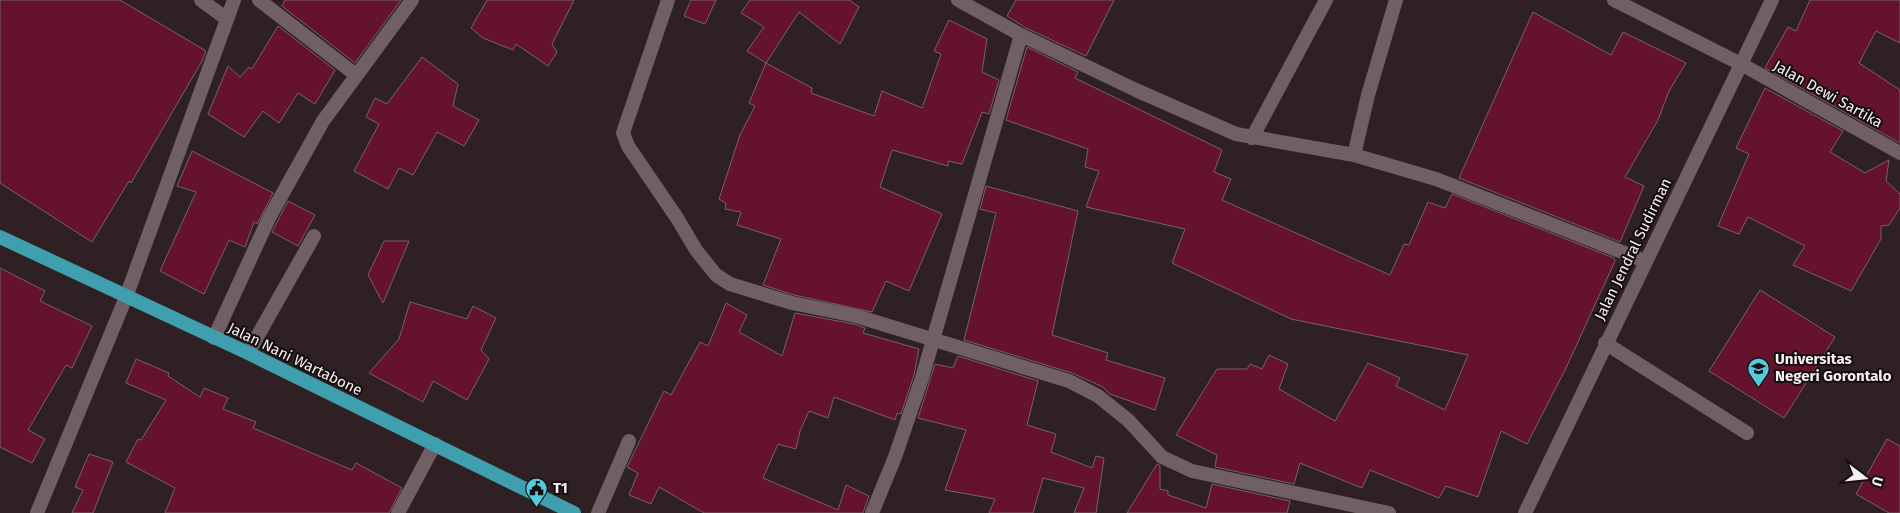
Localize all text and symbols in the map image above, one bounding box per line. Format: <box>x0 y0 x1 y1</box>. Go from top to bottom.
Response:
street label: Jalan Dewi Sartika <box>1770 57 1886 131</box>
street label: Jalan Jendral Sudirman <box>1591 175 1675 323</box>
street label: Jalan Nani Wartabone <box>225 319 365 399</box>
place label: Universitas Negeri Gorontalo <box>1775 350 1892 385</box>
school or university icon: Universitas Negeri Gorontalo <box>1747 356 1771 387</box>
north arrow <box>1840 453 1890 503</box>
text: U <box>1868 475 1886 488</box>
public building icon: T1 <box>525 476 549 507</box>
place label: T1 <box>553 479 568 497</box>

